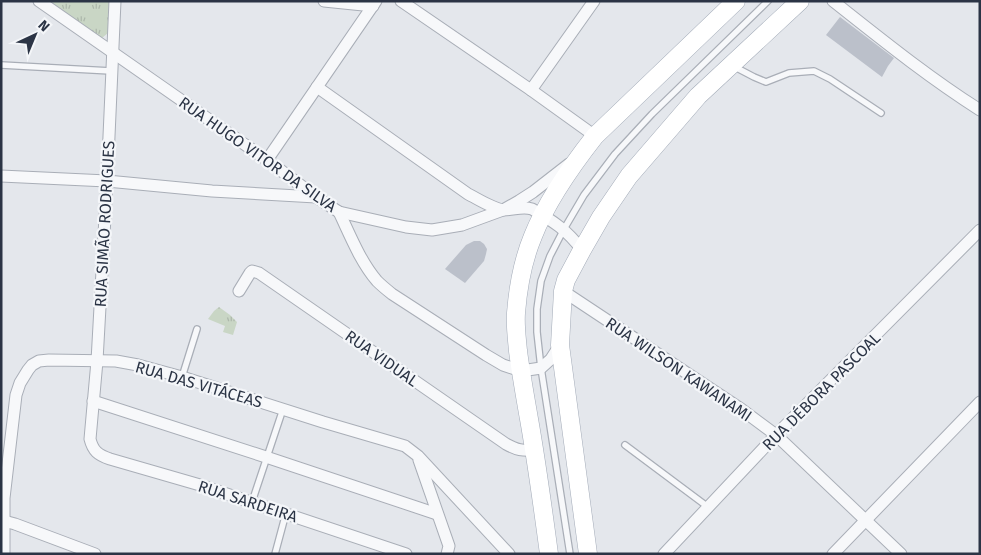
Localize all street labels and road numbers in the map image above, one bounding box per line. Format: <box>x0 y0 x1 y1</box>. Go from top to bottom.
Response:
street label: RUA HUGO VITOR DA SILVA <box>175 93 341 217</box>
street label: RUA SIMÃO RODRIGUES <box>91 140 118 308</box>
street label: RUA WILSON KAWANAMI <box>602 313 755 425</box>
street label: RUA VIDUAL <box>341 326 422 391</box>
street label: RUA DÉBORA PASCOAL <box>758 328 884 454</box>
street label: RUA DAS VITÁCEAS <box>133 356 265 412</box>
street label: RUA SARDEIRA <box>196 476 301 527</box>

